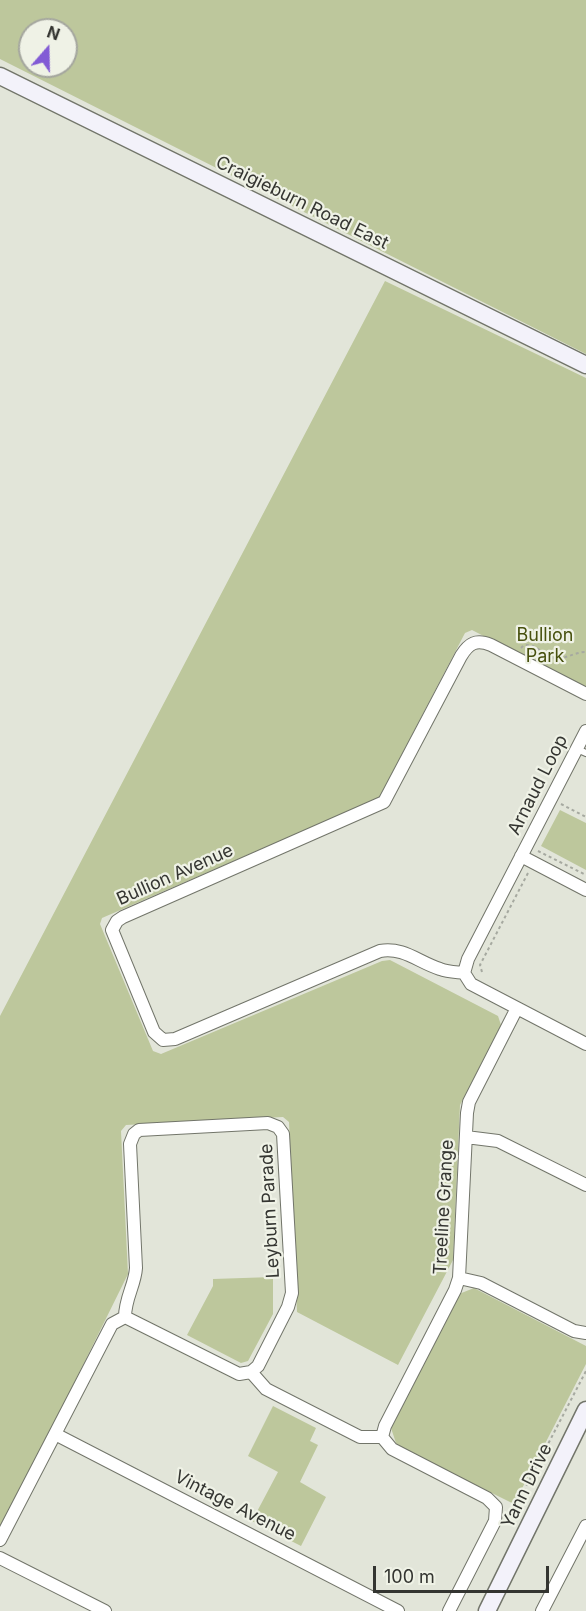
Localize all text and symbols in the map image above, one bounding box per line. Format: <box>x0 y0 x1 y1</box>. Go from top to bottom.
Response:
north arrow <box>18 18 78 78</box>
text: N <box>44 21 63 44</box>
street label: Craigieburn Road East <box>212 152 392 254</box>
park label: Bullion Park <box>517 625 573 668</box>
street label: Arnaud Loop <box>503 731 573 839</box>
street label: Bullion Avenue <box>113 840 237 910</box>
street label: Treeline Grange <box>430 1139 458 1275</box>
street label: Leyburn Parade <box>256 1143 284 1279</box>
street label: Yann Drive <box>497 1440 557 1532</box>
street label: Vintage Avenue <box>171 1466 299 1546</box>
scale bar <box>376 1554 552 1592</box>
text: 100 m <box>384 1566 435 1587</box>

